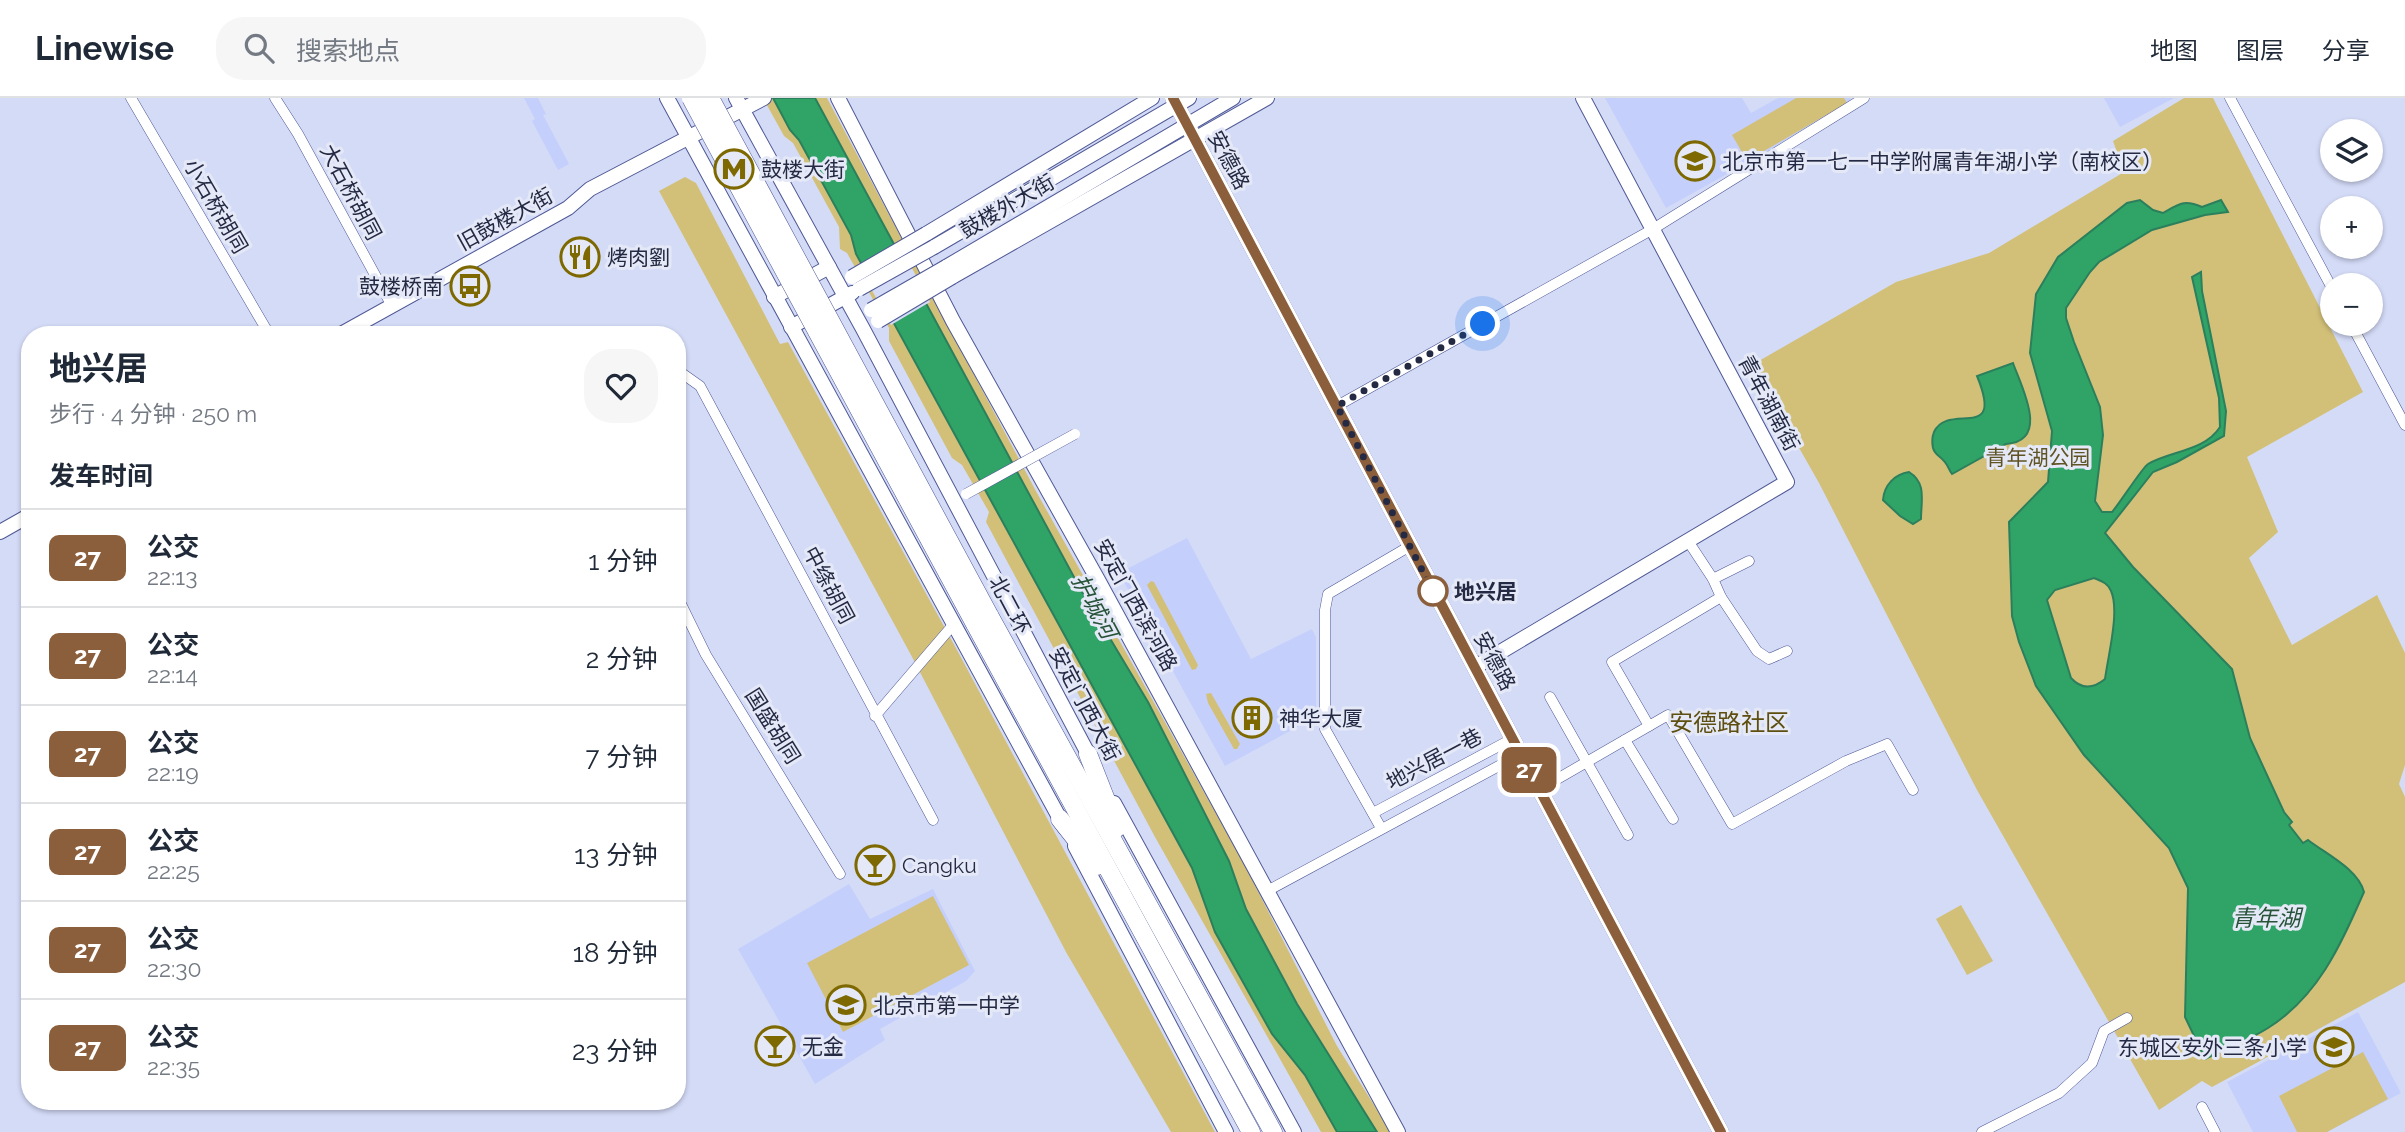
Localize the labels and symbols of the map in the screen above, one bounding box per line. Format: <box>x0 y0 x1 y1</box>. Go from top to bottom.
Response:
street label: 安德路 <box>1203 126 1255 194</box>
street label: 大石桥胡同 <box>315 140 387 244</box>
school or university icon: 北京市第一七一中学附属青年湖小学（南校区） <box>1674 140 1716 182</box>
metro station icon: 鼓楼大街 <box>713 148 755 190</box>
place label: 北京市第一七一中学附属青年湖小学（南校区） <box>1722 149 2163 174</box>
street label: 小石桥胡同 <box>179 154 253 258</box>
place label: 鼓楼大街 <box>761 157 845 182</box>
street label: 鼓楼外大街 <box>955 169 1059 243</box>
street label: 旧鼓楼大街 <box>453 183 557 255</box>
restaurant icon: 烤肉劉 <box>559 236 601 278</box>
place label: 烤肉劉 <box>607 245 670 270</box>
bus stop icon: 鼓楼桥南 <box>449 265 491 307</box>
place label: 鼓楼桥南 <box>359 274 443 299</box>
your location <box>1465 306 1500 341</box>
street label: 青年湖南街 <box>1733 351 1805 455</box>
park label: 青年湖公园 <box>1986 445 2091 470</box>
street label: 安定门西滨河路 <box>1089 535 1183 675</box>
street label: 中绦胡同 <box>798 542 860 628</box>
water label: 护城河 <box>1067 569 1125 646</box>
street label: 北二环 <box>984 571 1036 639</box>
marker: 地兴居 <box>1418 576 1448 606</box>
place label: 地兴居 <box>1454 579 1517 604</box>
street label: 安德路 <box>1469 627 1521 695</box>
street label: 安定门西大街 <box>1044 643 1126 765</box>
street label: 国盛胡同 <box>740 684 806 768</box>
building icon: 神华大厦 <box>1231 697 1273 739</box>
place label: 神华大厦 <box>1279 706 1363 731</box>
district label: 安德路社区 <box>1669 708 1789 737</box>
street label: 地兴居一巷 <box>1382 723 1486 795</box>
line badge: 27 <box>1498 747 1560 793</box>
bar icon: Cangku <box>854 844 896 886</box>
place label: Cangku <box>902 853 977 878</box>
water label: 青年湖 <box>2232 904 2304 931</box>
school or university icon: 北京市第一中学 <box>825 984 867 1026</box>
place label: 北京市第一中学 <box>873 993 1020 1018</box>
bar icon: 无金 <box>754 1025 796 1067</box>
school or university icon: 东城区安外三条小学 <box>2313 1026 2355 1068</box>
place label: 无金 <box>802 1034 844 1059</box>
place label: 东城区安外三条小学 <box>2118 1035 2307 1060</box>

